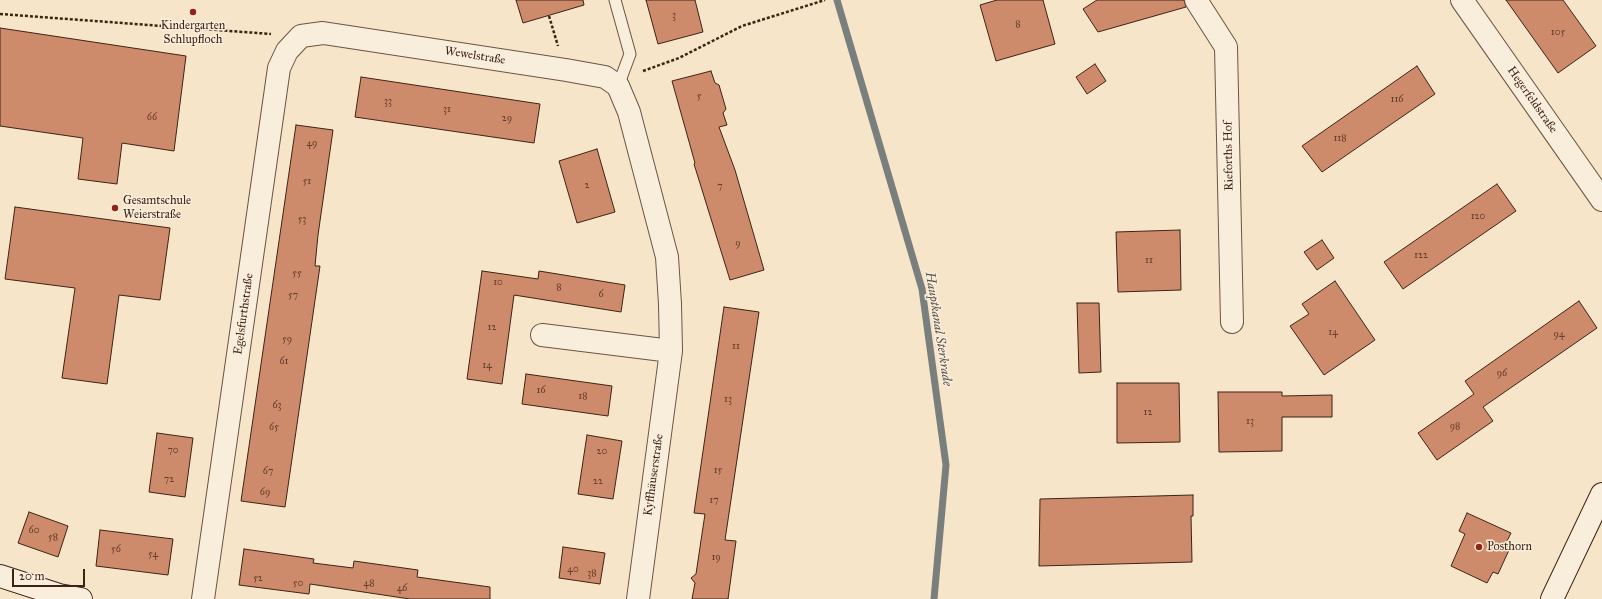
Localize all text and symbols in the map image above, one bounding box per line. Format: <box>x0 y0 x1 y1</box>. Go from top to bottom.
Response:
marker: Kindergarten Schlupfloch <box>188 7 198 17</box>
house number: 3 <box>672 10 676 22</box>
place label: Kindergarten Schlupfloch <box>161 19 225 47</box>
house number: 8 <box>1015 19 1021 31</box>
house number: 105 <box>1551 27 1565 39</box>
street label: Wewelstraße <box>444 44 506 68</box>
street label: Hegerfeldstraße <box>1504 64 1560 136</box>
house number: 5 <box>697 91 701 103</box>
house number: 116 <box>1391 94 1403 106</box>
house number: 33 <box>384 96 392 108</box>
house number: 31 <box>443 104 451 116</box>
house number: 66 <box>147 112 157 124</box>
house number: 29 <box>502 113 512 125</box>
street label: Rieforths Hof <box>1221 121 1237 191</box>
house number: 118 <box>1333 133 1347 145</box>
house number: 49 <box>307 138 317 150</box>
house number: 51 <box>303 176 311 188</box>
house number: 2 <box>585 180 589 192</box>
house number: 7 <box>717 181 723 193</box>
place label: Gesamtschule Weierstraße <box>123 194 191 222</box>
marker: Gesamtschule Weierstraße <box>110 203 120 213</box>
house number: 120 <box>1471 211 1485 223</box>
house number: 53 <box>298 214 306 226</box>
house number: 9 <box>735 238 741 250</box>
house number: 122 <box>1414 250 1428 262</box>
house number: 11 <box>1145 255 1153 267</box>
house number: 55 <box>292 268 302 280</box>
water label: Hauptkanal Sterkrade <box>921 271 955 387</box>
street label: Egelsfurthstraße <box>231 272 257 356</box>
house number: 10 <box>493 277 503 289</box>
house number: 8 <box>556 282 562 294</box>
house number: 6 <box>598 289 604 301</box>
house number: 57 <box>288 290 298 302</box>
house number: 12 <box>488 322 496 334</box>
house number: 14 <box>1328 327 1338 339</box>
house number: 94 <box>1554 329 1564 341</box>
house number: 59 <box>282 334 292 346</box>
house number: 11 <box>732 341 740 353</box>
house number: 61 <box>279 356 289 368</box>
house number: 14 <box>482 360 492 372</box>
house number: 96 <box>1497 368 1507 380</box>
house number: 16 <box>536 385 546 397</box>
house number: 18 <box>578 391 588 403</box>
house number: 13 <box>724 394 732 406</box>
house number: 63 <box>272 400 282 412</box>
house number: 12 <box>1144 407 1152 419</box>
house number: 13 <box>1246 416 1254 428</box>
house number: 98 <box>1450 421 1460 433</box>
house number: 65 <box>269 422 279 434</box>
street label: Kyffhäuserstraße <box>641 433 667 517</box>
house number: 70 <box>167 445 179 457</box>
house number: 20 <box>597 446 607 458</box>
house number: 15 <box>714 465 722 477</box>
house number: 67 <box>263 466 273 478</box>
house number: 72 <box>164 474 174 486</box>
house number: 22 <box>593 476 603 488</box>
house number: 69 <box>260 487 270 499</box>
house number: 17 <box>709 495 719 507</box>
house number: 60 <box>29 525 39 537</box>
house number: 58 <box>48 532 58 544</box>
place label: Posthorn <box>1487 540 1532 554</box>
marker: Posthorn <box>1474 542 1484 552</box>
house number: 56 <box>111 544 121 556</box>
house number: 54 <box>148 549 158 561</box>
house number: 19 <box>711 552 721 564</box>
scale bar <box>14 561 87 587</box>
house number: 40 <box>567 564 579 576</box>
house number: 38 <box>587 568 597 580</box>
text: 20 m <box>19 569 45 583</box>
house number: 52 <box>253 573 263 585</box>
house number: 50 <box>293 578 303 590</box>
house number: 48 <box>364 578 374 590</box>
house number: 46 <box>397 583 407 595</box>

